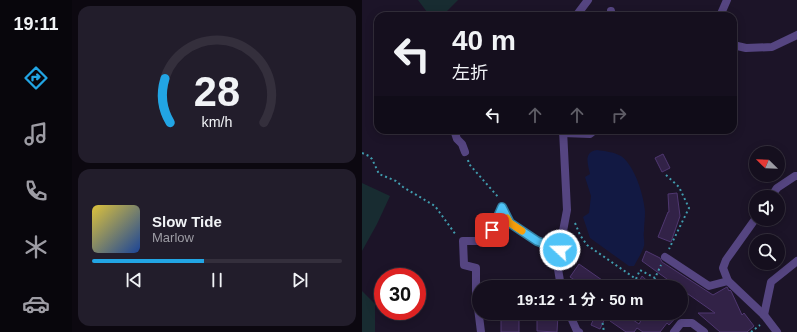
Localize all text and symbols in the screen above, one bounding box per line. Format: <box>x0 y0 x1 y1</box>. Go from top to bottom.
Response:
text: 19:11 <box>13 14 59 34</box>
text: 40 m <box>452 25 516 56</box>
icon: left <box>386 28 438 80</box>
text: 左折 <box>452 63 488 83</box>
icon: directions <box>22 64 50 92</box>
text: 28 <box>194 67 240 114</box>
icon: left <box>482 104 504 126</box>
icon: ahead <box>524 104 546 126</box>
icon: ahead <box>566 104 588 126</box>
icon: right <box>608 104 630 126</box>
text: km/h <box>202 113 233 129</box>
icon: music <box>22 120 50 148</box>
north arrow <box>749 146 785 182</box>
map controls <box>749 146 785 270</box>
icon: phone <box>22 177 50 205</box>
button: sound <box>749 190 785 226</box>
text: Slow Tide <box>152 213 222 230</box>
pin <box>475 213 509 247</box>
icon: arrive <box>481 219 503 241</box>
position arrow <box>539 229 581 271</box>
text: Marlow <box>152 230 194 245</box>
icon: climate <box>22 233 50 261</box>
button: search <box>749 234 785 270</box>
speed limit sign: 30 <box>374 268 426 320</box>
icon: previous <box>123 269 145 291</box>
icon: pause <box>206 269 228 291</box>
icon: next <box>289 269 311 291</box>
icon: car <box>22 290 50 318</box>
text: 19:12 · 1 分 · 50 m <box>517 291 643 308</box>

